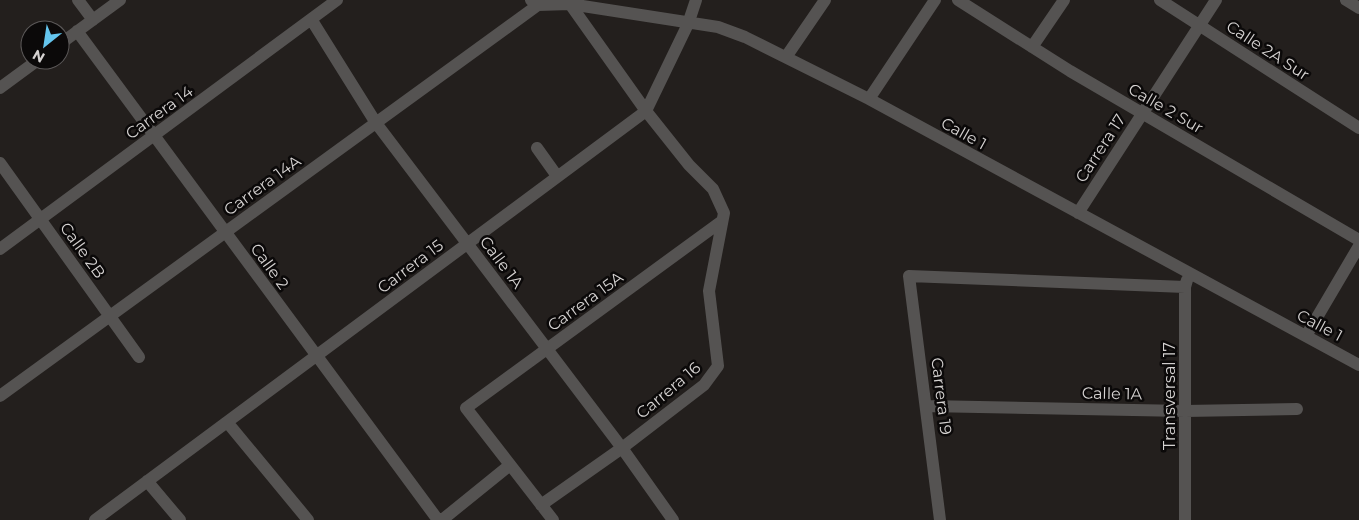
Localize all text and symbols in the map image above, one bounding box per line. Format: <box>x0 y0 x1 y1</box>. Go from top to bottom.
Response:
street label: Calle 2A Sur <box>1223 17 1313 84</box>
north arrow <box>20 20 70 70</box>
text: N <box>29 46 48 67</box>
street label: Calle 2 Sur <box>1125 79 1207 138</box>
street label: Carrera 14 <box>122 81 197 143</box>
street label: Carrera 17 <box>1071 111 1129 186</box>
street label: Calle 1 <box>938 113 990 154</box>
street label: Carrera 14A <box>220 151 305 220</box>
street label: Calle 2B <box>56 219 109 282</box>
street label: Calle 1A <box>476 232 528 293</box>
street label: Carrera 15 <box>374 236 447 297</box>
street label: Calle 2 <box>247 240 293 293</box>
street label: Carrera 15A <box>544 267 627 335</box>
street label: Calle 1 <box>1294 306 1346 345</box>
street label: Transversal 17 <box>1160 342 1179 450</box>
street label: Carrera 19 <box>927 356 956 436</box>
street label: Carrera 16 <box>632 358 704 423</box>
street label: Calle 1A <box>1082 383 1143 404</box>

